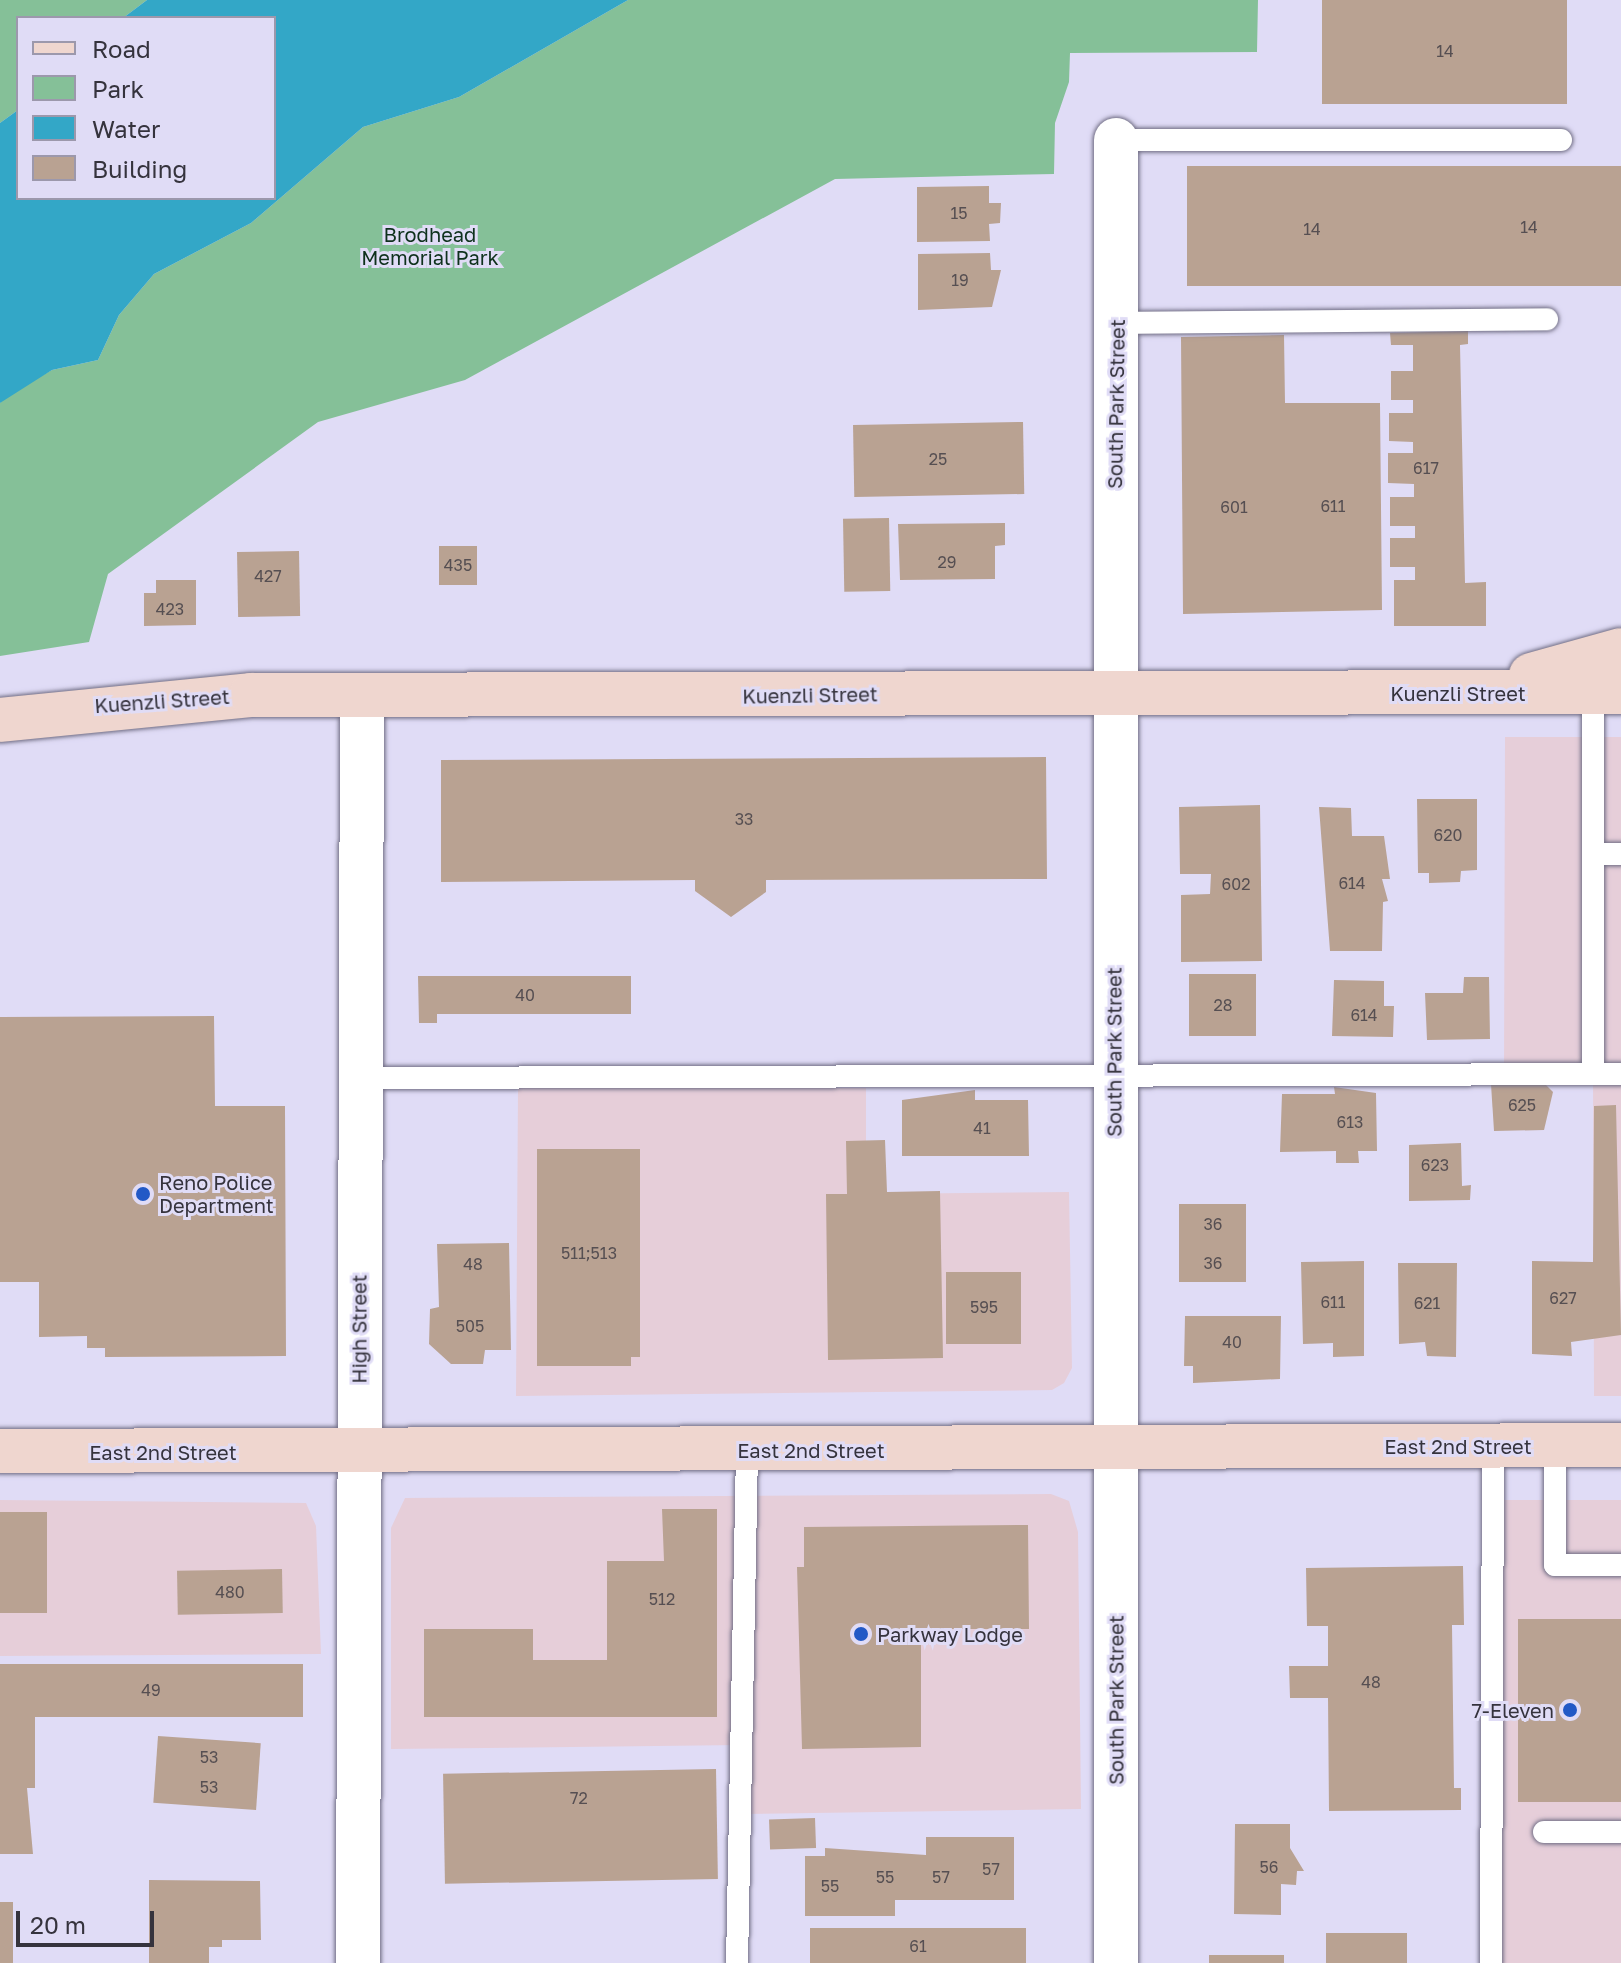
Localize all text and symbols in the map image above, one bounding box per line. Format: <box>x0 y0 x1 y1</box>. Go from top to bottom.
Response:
legend <box>16 16 276 200</box>
text: Road <box>92 34 151 63</box>
house number: 14 <box>1436 41 1454 61</box>
text: Park <box>92 74 144 103</box>
text: Water <box>92 114 160 143</box>
text: Building <box>92 154 187 183</box>
house number: 15 <box>950 203 968 223</box>
house number: 14 <box>1520 217 1538 237</box>
house number: 14 <box>1303 219 1321 239</box>
park label: Brodhead Memorial Park <box>361 223 499 270</box>
house number: 19 <box>951 270 969 290</box>
street label: South Park Street <box>1103 319 1129 489</box>
house number: 25 <box>929 449 947 469</box>
house number: 617 <box>1413 458 1439 478</box>
house number: 611 <box>1320 496 1346 516</box>
house number: 601 <box>1220 497 1248 517</box>
house number: 29 <box>938 552 956 572</box>
house number: 435 <box>444 555 472 575</box>
house number: 427 <box>254 566 282 586</box>
house number: 423 <box>156 599 184 619</box>
street label: Kuenzli Street <box>1390 681 1526 705</box>
street label: Kuenzli Street <box>742 682 878 708</box>
street label: Kuenzli Street <box>94 684 230 718</box>
house number: 33 <box>735 809 753 829</box>
house number: 620 <box>1434 825 1462 845</box>
house number: 614 <box>1338 873 1366 893</box>
house number: 602 <box>1222 874 1250 894</box>
street label: South Park Street <box>1102 967 1126 1137</box>
house number: 40 <box>515 985 535 1005</box>
house number: 28 <box>1213 995 1233 1015</box>
house number: 614 <box>1350 1005 1378 1025</box>
house number: 625 <box>1508 1095 1536 1115</box>
house number: 613 <box>1337 1112 1363 1132</box>
house number: 41 <box>973 1118 991 1138</box>
house number: 623 <box>1421 1155 1449 1175</box>
place label: Reno Police Department <box>159 1170 274 1217</box>
marker: Reno Police Department <box>134 1185 152 1203</box>
house number: 36 <box>1203 1214 1223 1234</box>
house number: 511;513 <box>561 1243 617 1263</box>
house number: 36 <box>1203 1253 1223 1273</box>
house number: 48 <box>463 1254 483 1274</box>
street label: High Street <box>347 1274 371 1384</box>
house number: 627 <box>1549 1288 1577 1308</box>
house number: 611 <box>1320 1292 1346 1312</box>
house number: 621 <box>1414 1293 1440 1313</box>
house number: 595 <box>970 1297 998 1317</box>
house number: 505 <box>456 1316 484 1336</box>
house number: 40 <box>1222 1332 1242 1352</box>
street label: East 2nd Street <box>1384 1434 1532 1458</box>
street label: East 2nd Street <box>737 1438 885 1462</box>
street label: East 2nd Street <box>89 1440 237 1464</box>
house number: 480 <box>215 1582 245 1602</box>
house number: 512 <box>649 1589 675 1609</box>
street label: South Park Street <box>1104 1615 1128 1785</box>
place label: Parkway Lodge <box>877 1622 1023 1646</box>
marker: Parkway Lodge <box>852 1625 870 1643</box>
house number: 48 <box>1361 1672 1381 1692</box>
house number: 49 <box>141 1680 161 1700</box>
place label: 7-Eleven <box>1472 1698 1554 1722</box>
marker: 7-Eleven <box>1561 1701 1579 1719</box>
house number: 53 <box>200 1747 218 1767</box>
house number: 53 <box>200 1777 218 1797</box>
house number: 72 <box>570 1788 588 1808</box>
house number: 56 <box>1260 1857 1278 1877</box>
house number: 57 <box>982 1859 1000 1879</box>
house number: 55 <box>876 1867 894 1887</box>
house number: 57 <box>932 1867 950 1887</box>
house number: 55 <box>821 1876 839 1896</box>
scale bar <box>20 1895 158 1945</box>
text: 20 m <box>30 1910 86 1939</box>
house number: 61 <box>909 1936 927 1956</box>

